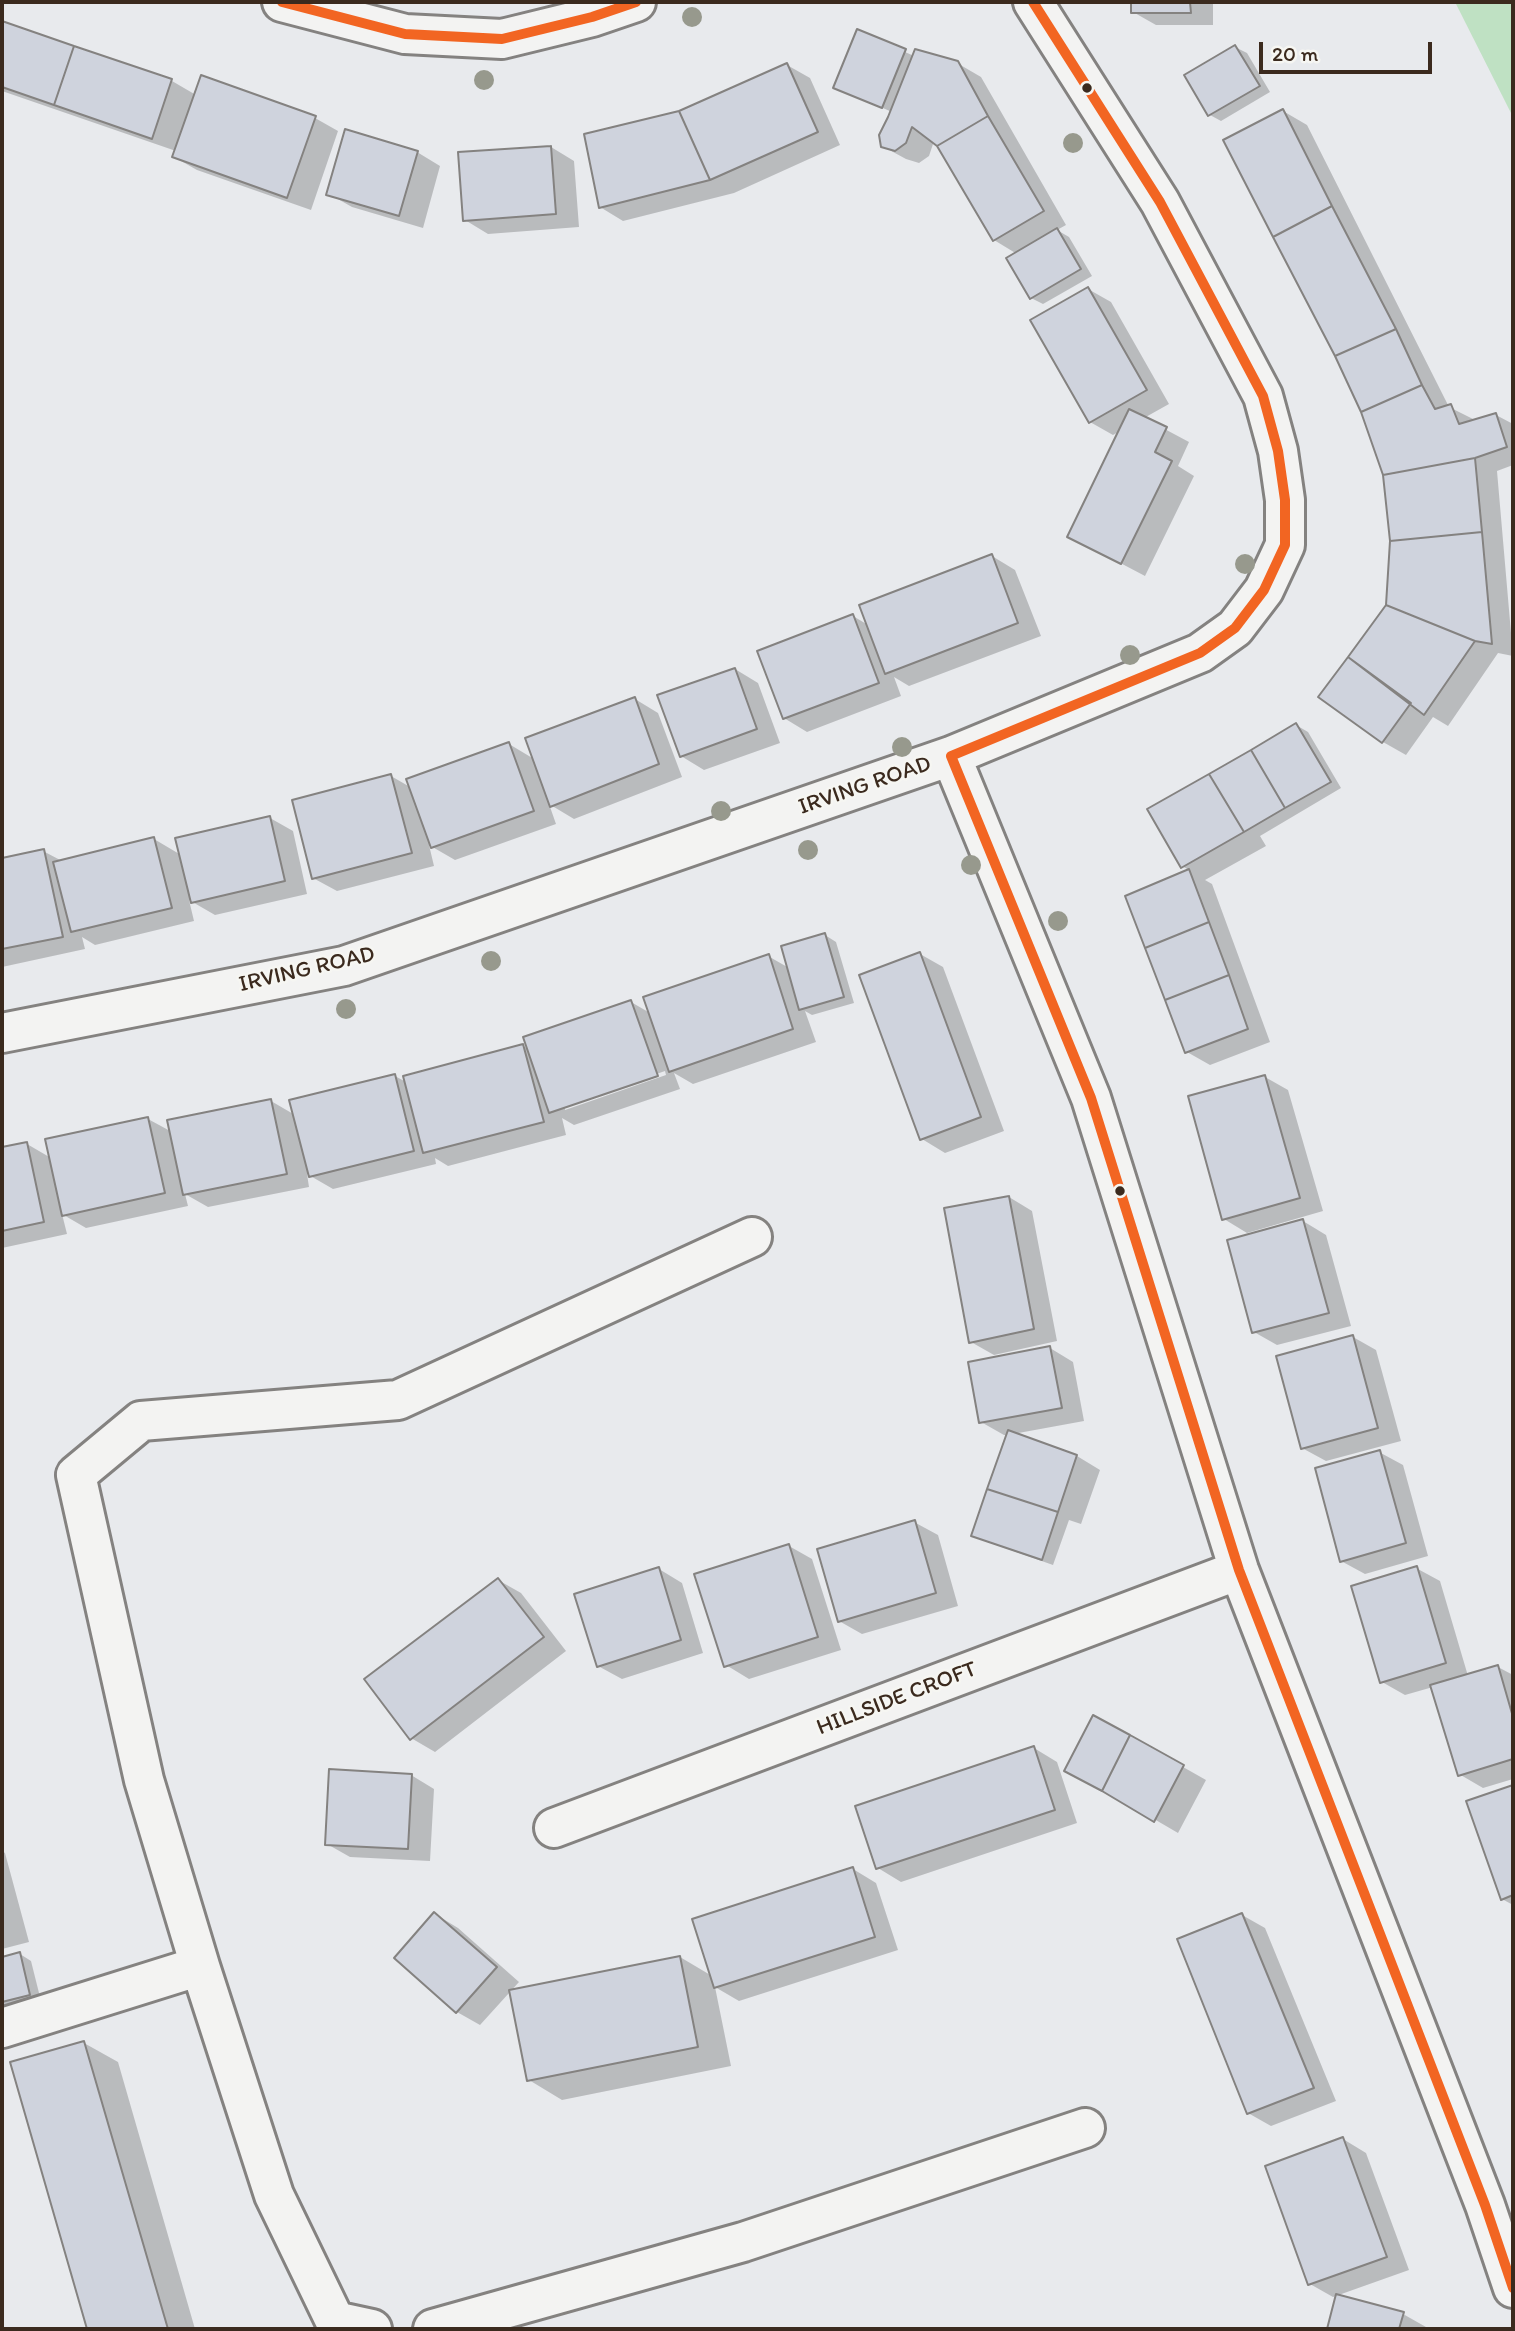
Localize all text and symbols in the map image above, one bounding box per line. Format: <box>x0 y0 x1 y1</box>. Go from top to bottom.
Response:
scale bar <box>1263 28 1436 72</box>
text: 20 m <box>1272 41 1318 66</box>
unlabelled marker <box>1080 81 1094 95</box>
street label: IRVING ROAD <box>795 750 935 822</box>
street label: IRVING ROAD <box>236 941 378 999</box>
unlabelled marker <box>1113 1184 1127 1198</box>
street label: HILLSIDE CROFT <box>813 1656 981 1742</box>

